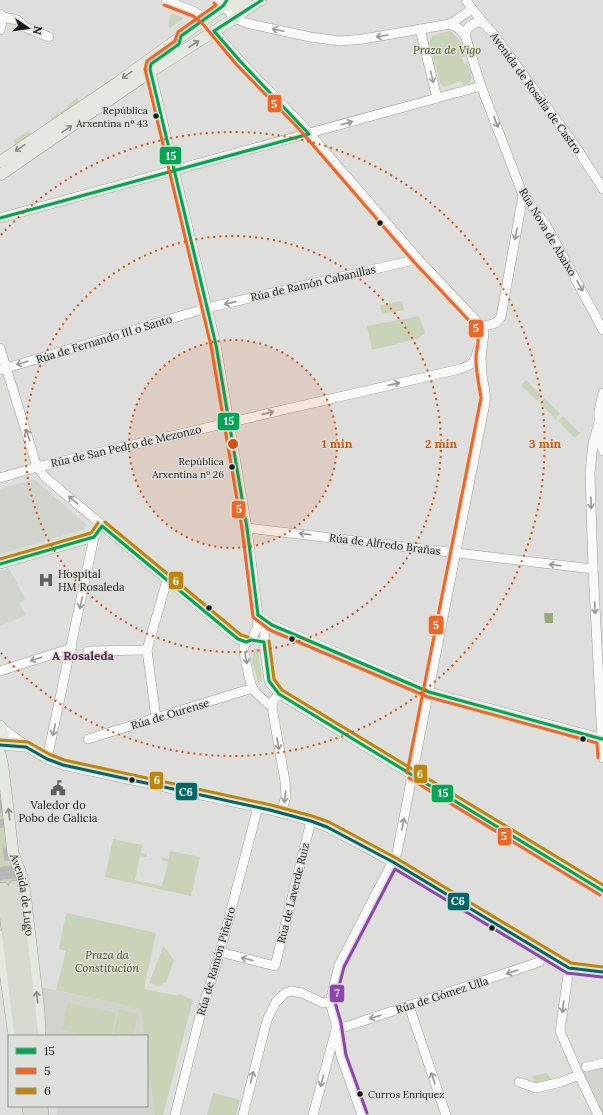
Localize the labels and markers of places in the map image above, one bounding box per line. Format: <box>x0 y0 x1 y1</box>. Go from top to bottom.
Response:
place label: República Arxentina nº 43 <box>75 104 148 130</box>
marker: República Arxentina nº 43 <box>151 111 161 121</box>
unlabelled marker <box>375 218 385 228</box>
centre of rings <box>226 437 240 451</box>
place label: República Arxentina nº 26 <box>151 455 224 481</box>
marker: República Arxentina nº 26 <box>227 462 237 472</box>
place label: Hospital HM Rosaleda <box>58 567 125 594</box>
hospital icon: Hospital HM Rosaleda <box>37 571 55 589</box>
unlabelled marker <box>204 603 214 613</box>
unlabelled marker <box>287 634 297 644</box>
unlabelled marker <box>578 734 588 744</box>
unlabelled marker <box>127 775 137 785</box>
public building icon: Valedor do Pobo de Galicia <box>49 779 67 797</box>
place label: Valedor do Pobo de Galicia <box>19 798 98 825</box>
unlabelled marker <box>487 923 497 933</box>
place label: Curros Enríquez <box>368 1088 444 1101</box>
marker: Curros Enríquez <box>355 1089 365 1099</box>

